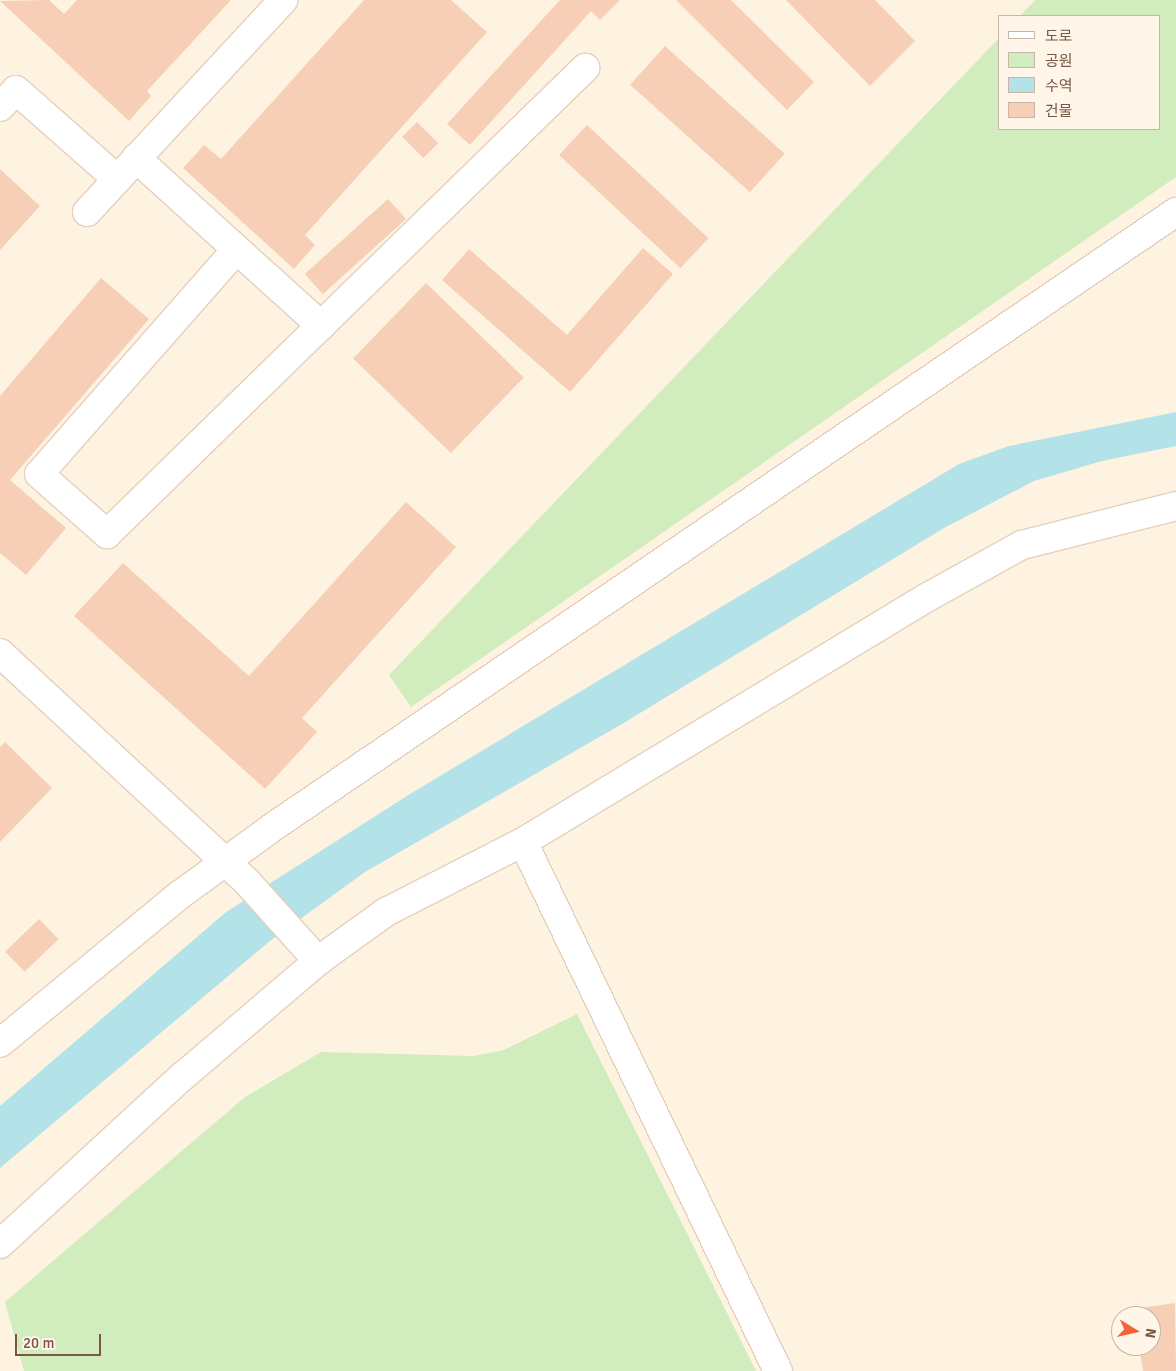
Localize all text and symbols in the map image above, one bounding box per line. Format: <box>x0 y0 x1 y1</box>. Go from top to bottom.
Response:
legend <box>998 15 1161 130</box>
text: 도로 <box>1045 27 1073 45</box>
text: 공원 <box>1045 52 1073 70</box>
text: 수역 <box>1045 77 1073 95</box>
text: 건물 <box>1045 102 1073 120</box>
north arrow <box>1111 1306 1161 1356</box>
scale bar <box>18 1324 104 1356</box>
text: N <box>1141 1327 1159 1339</box>
text: 20 m <box>23 1334 54 1352</box>

